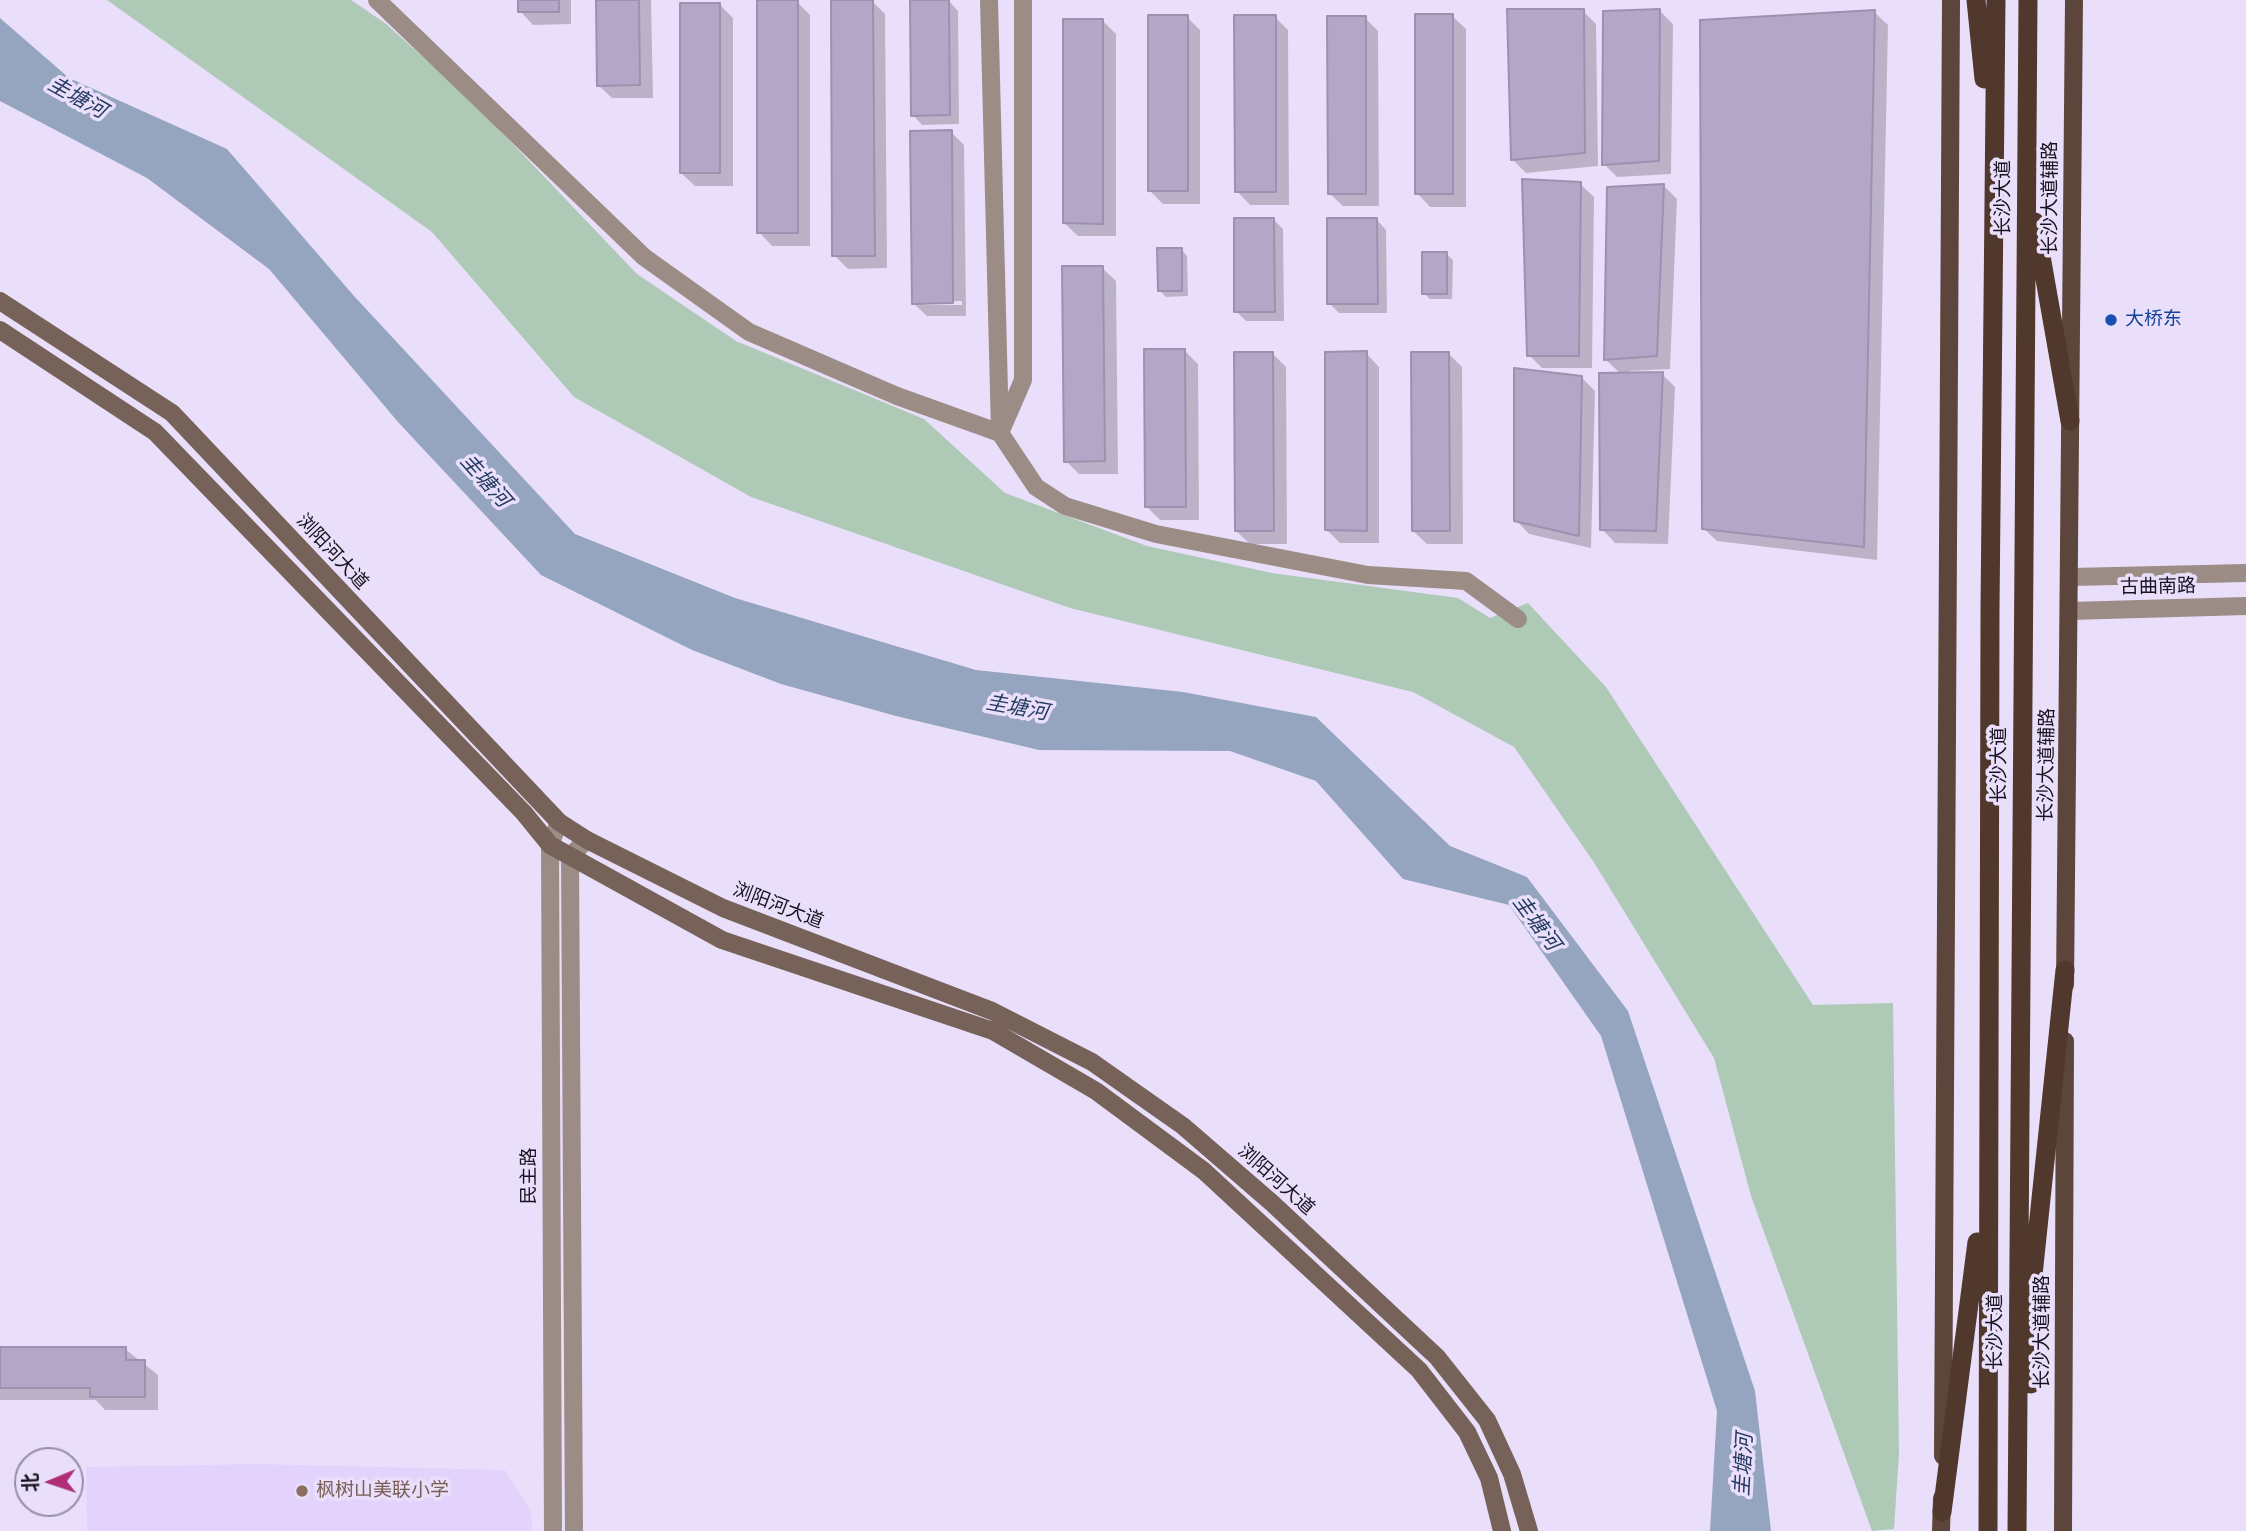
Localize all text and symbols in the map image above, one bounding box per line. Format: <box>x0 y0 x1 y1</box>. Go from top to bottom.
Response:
water label: 圭塘河 <box>43 72 111 124</box>
street label: 长沙大道辅路 <box>2040 141 2062 255</box>
street label: 长沙大道 <box>1993 160 2015 236</box>
place label: 大桥东 <box>2125 309 2182 331</box>
marker: 大桥东 <box>2103 312 2119 328</box>
water label: 圭塘河 <box>455 449 515 513</box>
street label: 浏阳河大道 <box>291 509 373 595</box>
street label: 古曲南路 <box>2120 575 2196 599</box>
water label: 圭塘河 <box>984 690 1050 726</box>
street label: 长沙大道辅路 <box>2035 708 2059 822</box>
street label: 长沙大道 <box>1989 727 2011 803</box>
street label: 浏阳河大道 <box>730 878 826 934</box>
water label: 圭塘河 <box>1507 890 1565 956</box>
street label: 浏阳河大道 <box>1233 1140 1319 1220</box>
street label: 民主路 <box>519 1148 541 1204</box>
street label: 长沙大道辅路 <box>2032 1275 2054 1389</box>
street label: 长沙大道 <box>1985 1294 2007 1370</box>
water label: 圭塘河 <box>1730 1433 1758 1497</box>
north arrow <box>14 1447 84 1517</box>
text: 北 <box>17 1473 43 1493</box>
place label: 枫树山美联小学 <box>316 1480 449 1502</box>
marker: 枫树山美联小学 <box>294 1483 310 1499</box>

